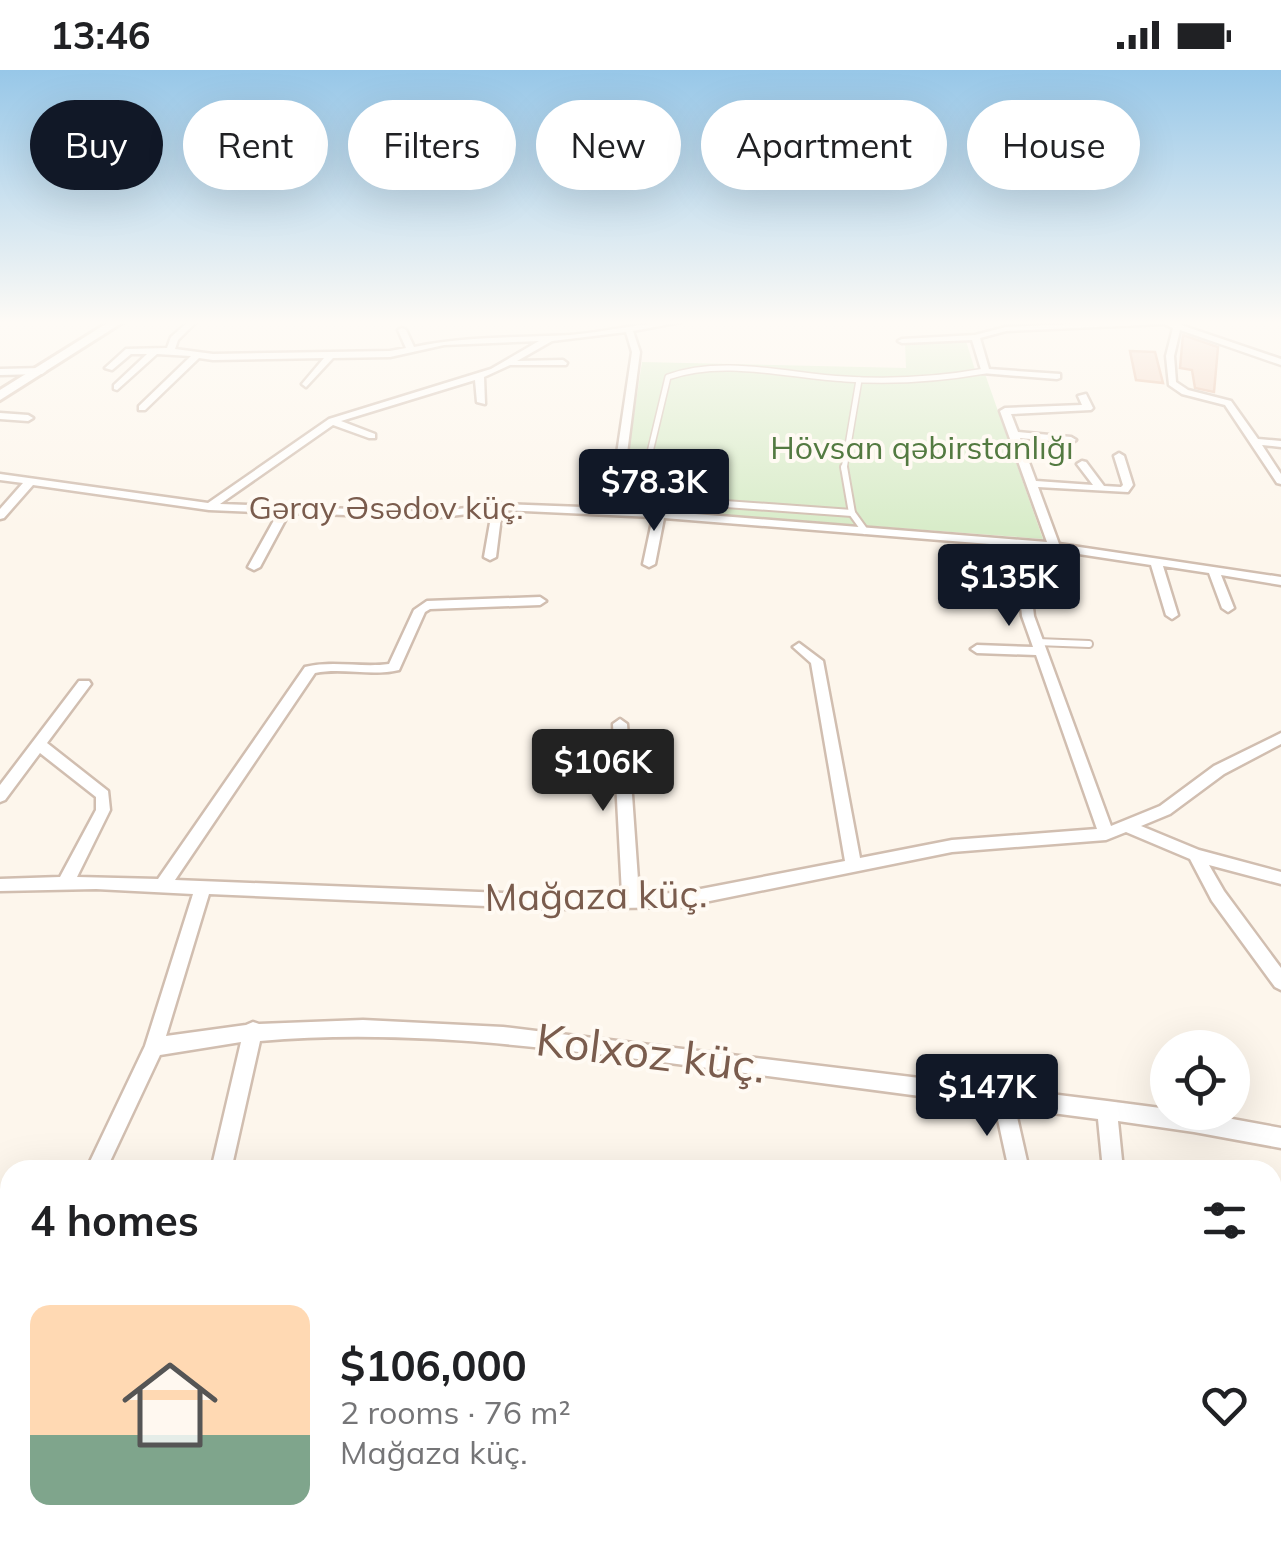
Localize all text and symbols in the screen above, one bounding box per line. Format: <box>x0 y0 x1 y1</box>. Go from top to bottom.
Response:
text: 13:46 <box>50 11 151 59</box>
chip: Buy <box>30 100 163 190</box>
chip: Rent <box>183 100 328 190</box>
chip: Filters <box>348 100 516 190</box>
chip: New <box>536 100 681 190</box>
chip: Apartment <box>701 100 947 190</box>
chip: House <box>967 100 1140 190</box>
park label: Hövsan qəbirstanlığı <box>770 427 1074 467</box>
pin: $78.3K <box>573 449 735 534</box>
text: $78.3K <box>601 461 707 501</box>
street label: Gəray Əsədov küç. <box>249 487 523 527</box>
pin: $135K <box>939 544 1079 629</box>
text: $135K <box>960 556 1058 596</box>
pin: $106K <box>533 729 673 814</box>
text: $106K <box>554 741 652 781</box>
street label: Mağaza küç. <box>484 869 708 921</box>
street label: Kolxoz küç. <box>533 1010 769 1094</box>
map controls <box>1150 1030 1250 1130</box>
button: locate <box>1150 1030 1250 1130</box>
pin: $147K <box>917 1054 1057 1139</box>
text: $147K <box>938 1066 1036 1106</box>
icon: filters <box>1197 1193 1252 1248</box>
text: 4 homes <box>30 1194 199 1247</box>
text: $106,000 <box>340 1339 527 1392</box>
icon: home <box>110 1345 230 1465</box>
icon: heart <box>1197 1378 1252 1433</box>
text: 2 rooms · 76 m² <box>340 1392 571 1432</box>
text: Mağaza küç. <box>340 1432 528 1472</box>

